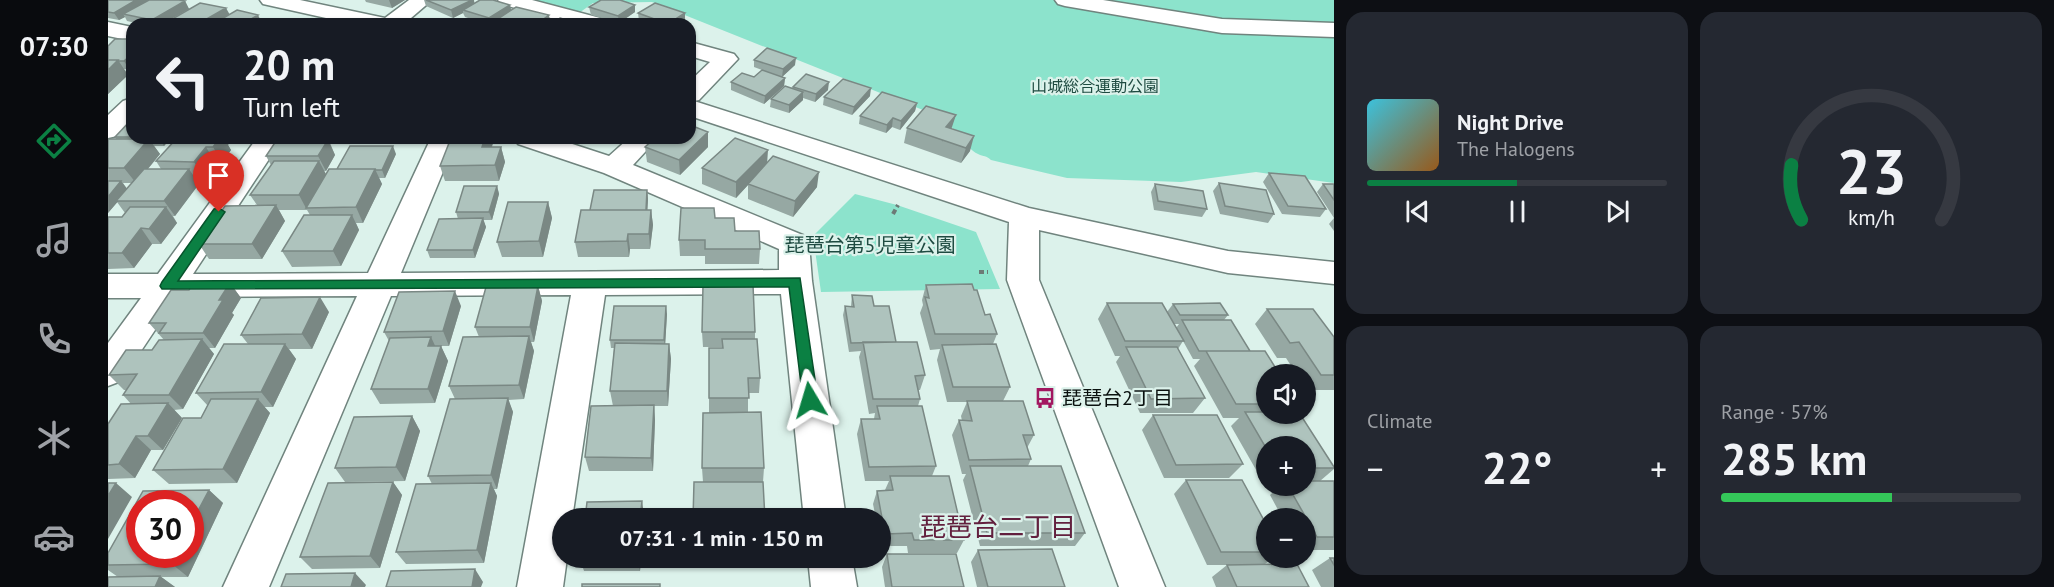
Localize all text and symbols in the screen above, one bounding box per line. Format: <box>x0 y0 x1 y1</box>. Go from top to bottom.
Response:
text: 07:30 <box>20 29 88 63</box>
text: 20 m <box>243 37 335 92</box>
icon: left <box>144 42 222 120</box>
park label: 山城総合運動公園 <box>1031 76 1159 96</box>
text: Turn left <box>243 90 340 124</box>
text: Night Drive <box>1457 108 1564 136</box>
icon: directions <box>33 120 75 162</box>
text: 23 <box>1836 130 1906 211</box>
text: The Halogens <box>1457 136 1575 162</box>
pin <box>193 150 244 212</box>
icon: arrive <box>202 159 235 192</box>
icon: previous <box>1401 195 1434 228</box>
icon: pause <box>1501 195 1534 228</box>
icon: next <box>1601 195 1634 228</box>
text: km/h <box>1847 204 1894 232</box>
icon: music <box>33 219 75 261</box>
park label: 琵琶台第5児童公園 <box>785 232 955 258</box>
icon: phone <box>33 318 75 360</box>
map controls <box>1256 364 1316 568</box>
button: sound <box>1256 364 1316 424</box>
position arrow <box>778 368 842 432</box>
place label: 琵琶台2丁目 <box>1062 385 1173 411</box>
bus stop icon: 琵琶台2丁目 <box>1033 386 1057 410</box>
text: Range · 57% <box>1721 399 1828 425</box>
text: Climate <box>1367 408 1433 434</box>
icon: climate <box>33 417 75 459</box>
text: 285 km <box>1721 429 1867 487</box>
button: + <box>1256 436 1316 496</box>
text: 22° <box>1482 438 1552 496</box>
text: − <box>1367 447 1384 490</box>
text: + <box>1650 447 1667 490</box>
speed limit sign: 30 <box>126 490 204 568</box>
button: − <box>1256 508 1316 568</box>
district label: 琵琶台二丁目 <box>920 510 1076 543</box>
icon: car <box>33 516 75 558</box>
text: 07:31 · 1 min · 150 m <box>620 524 823 552</box>

